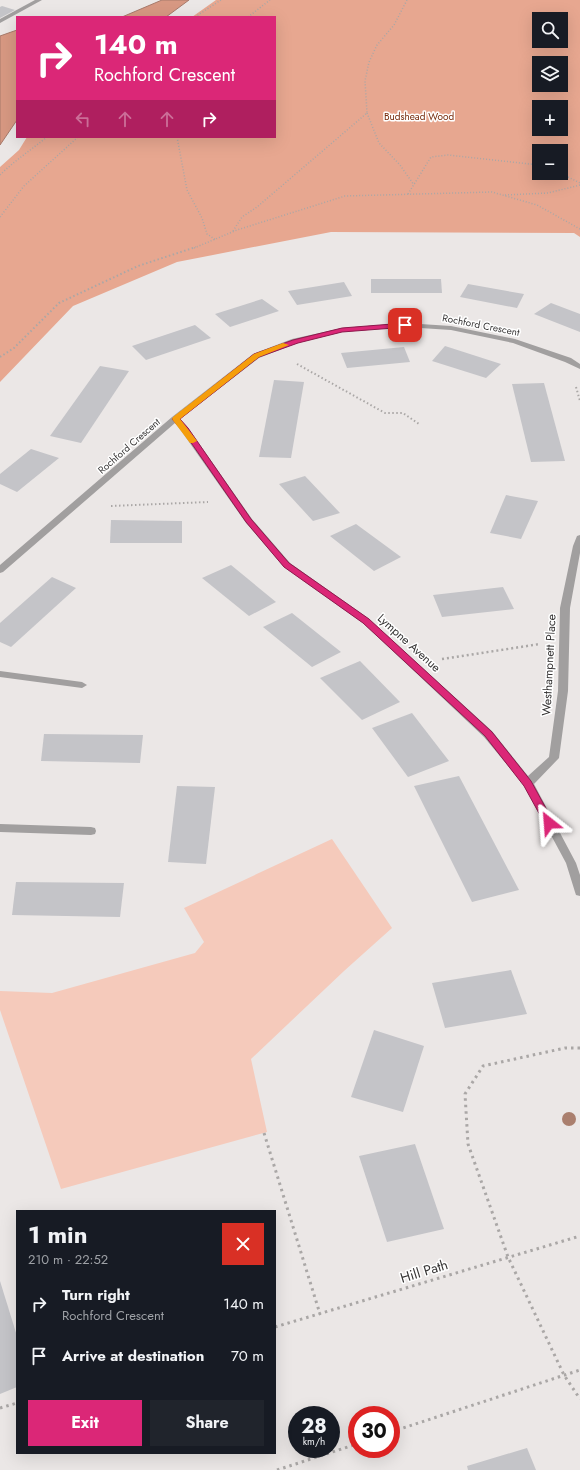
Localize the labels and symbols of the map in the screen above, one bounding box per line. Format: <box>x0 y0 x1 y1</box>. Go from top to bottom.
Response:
park label: Budshead Wood <box>384 109 454 124</box>
pin <box>388 308 422 342</box>
street label: Rochford Crescent <box>441 310 522 340</box>
street label: Rochford Crescent <box>94 414 164 477</box>
street label: Lympne Avenue <box>373 610 445 676</box>
street label: Westhampnett Place <box>537 614 561 716</box>
position arrow <box>528 802 570 844</box>
street label: Hill Path <box>398 1254 450 1288</box>
speed limit sign: 30 <box>348 1406 400 1458</box>

